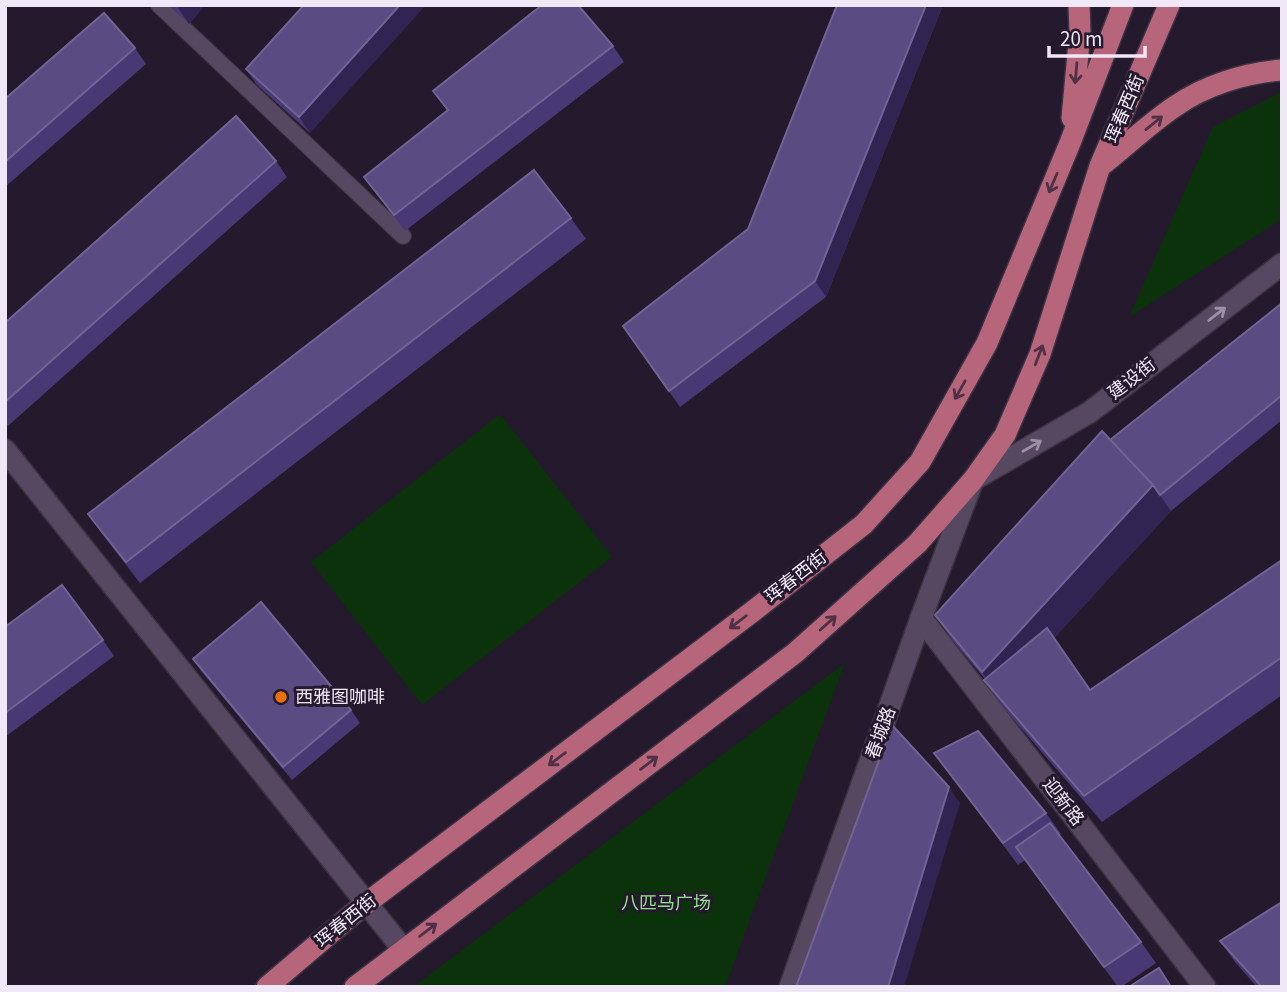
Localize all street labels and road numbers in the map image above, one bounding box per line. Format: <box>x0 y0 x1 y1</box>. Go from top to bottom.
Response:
street label: 珲春西街 <box>1099 71 1151 147</box>
street label: 建设街 <box>1103 353 1161 405</box>
street label: 珲春西街 <box>760 545 832 609</box>
street label: 春城路 <box>860 703 902 763</box>
street label: 迎新路 <box>1037 773 1089 831</box>
street label: 珲春西街 <box>310 889 382 953</box>

